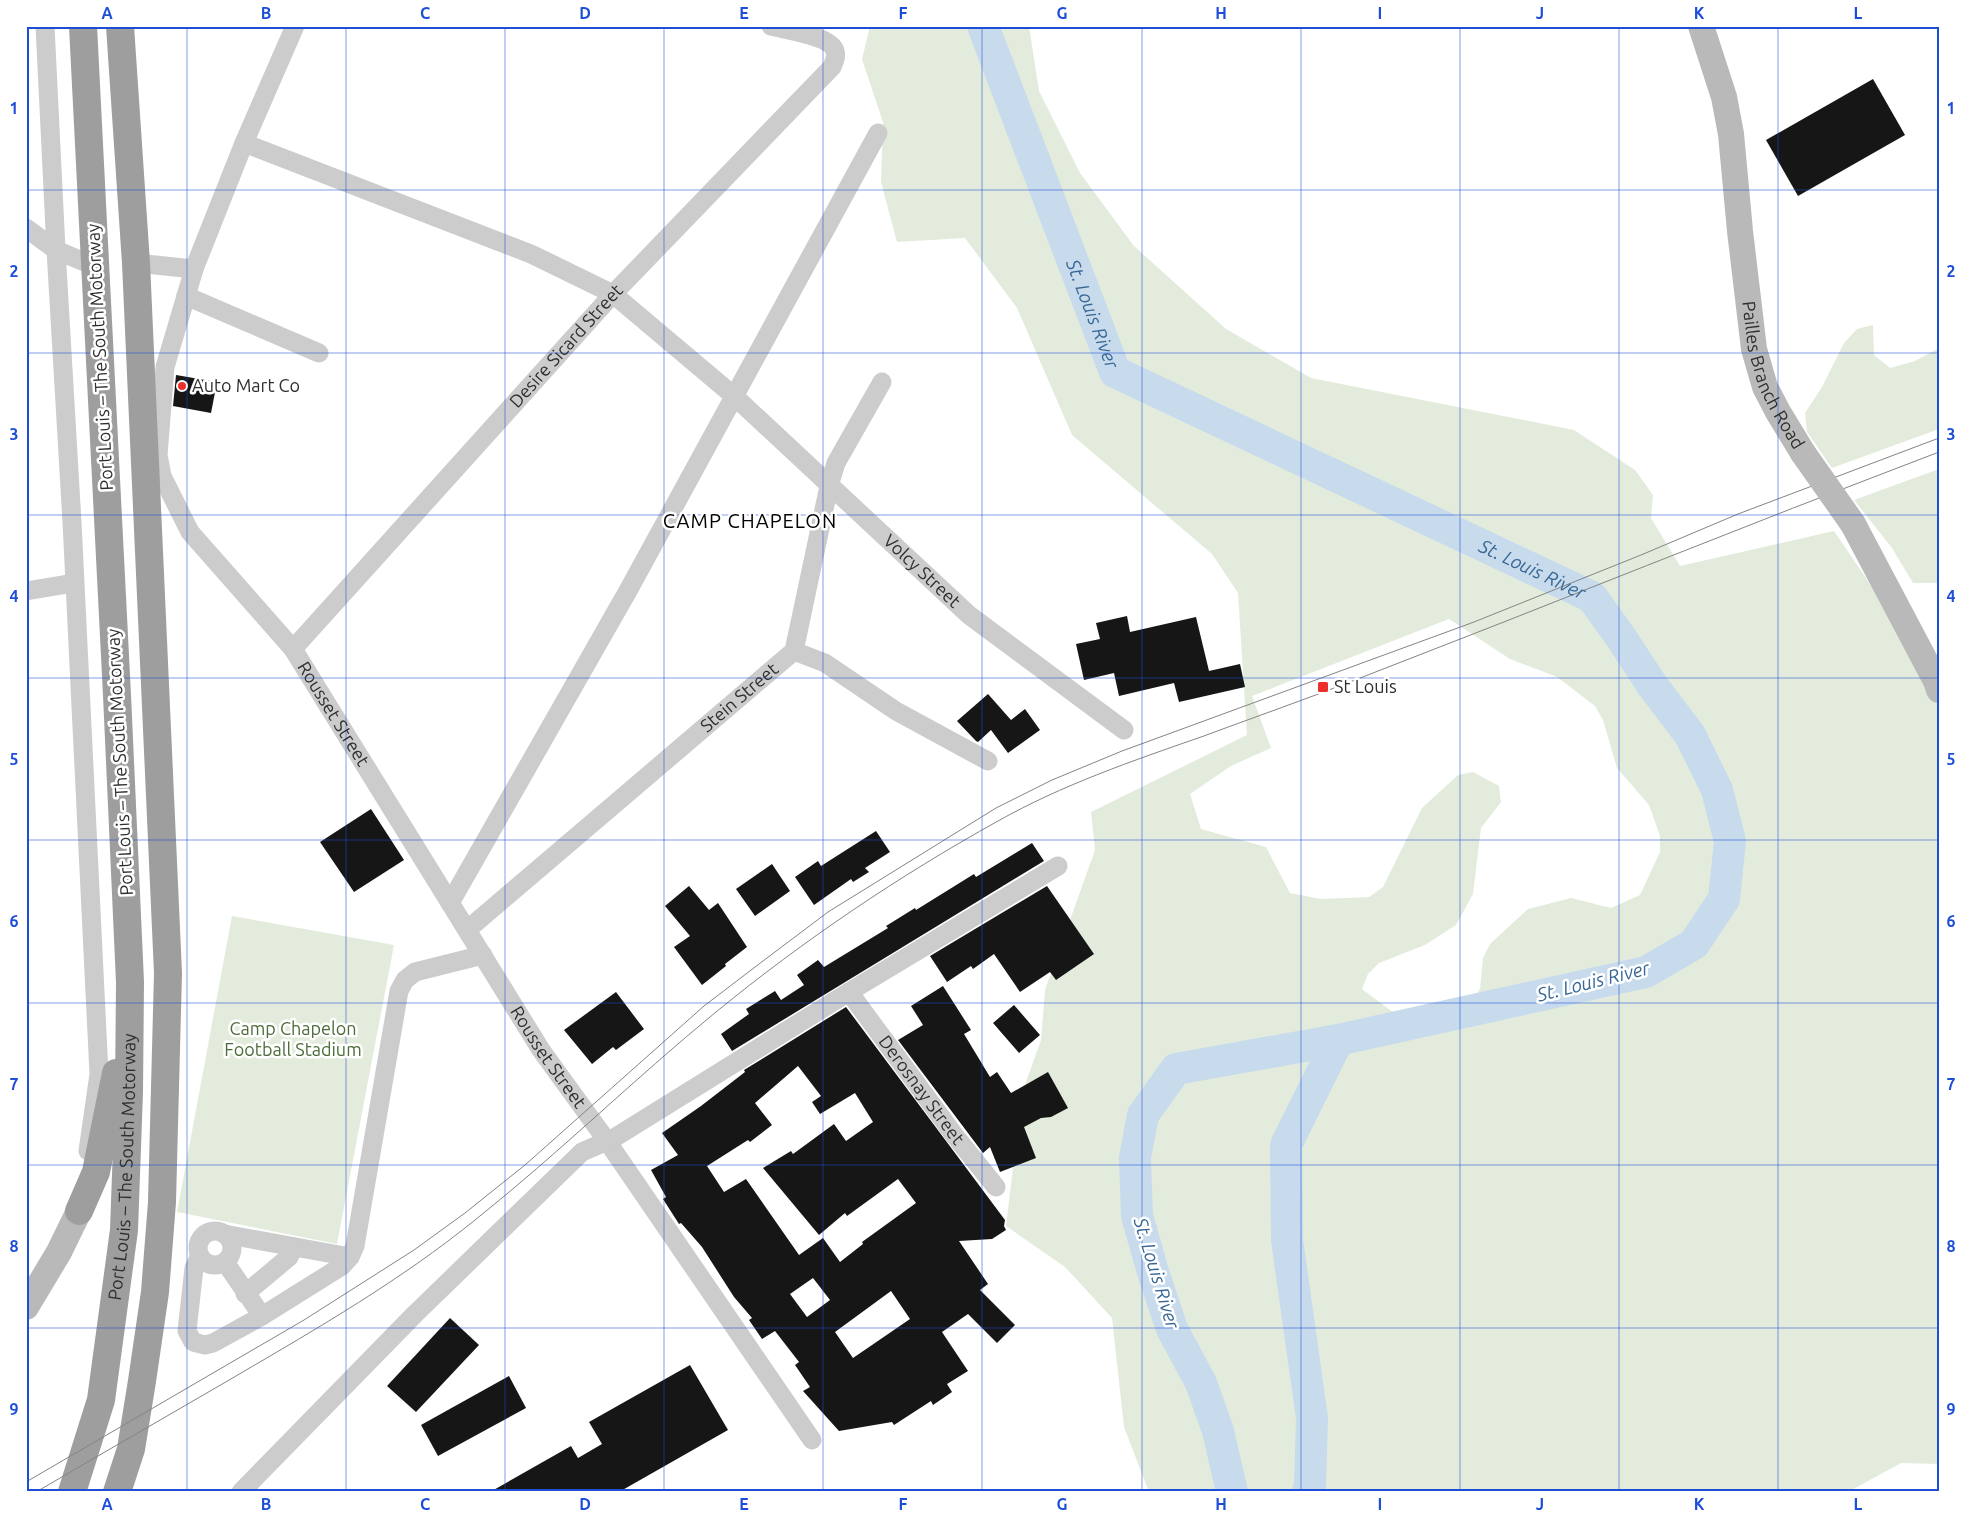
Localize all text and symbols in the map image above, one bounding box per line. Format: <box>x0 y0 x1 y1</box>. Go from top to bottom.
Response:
text: A <box>101 4 113 22</box>
text: B <box>261 4 271 22</box>
text: C <box>420 4 430 22</box>
text: D <box>579 4 591 22</box>
text: E <box>739 4 749 22</box>
text: F <box>899 4 908 22</box>
text: G <box>1056 4 1068 22</box>
text: H <box>1215 4 1227 22</box>
text: I <box>1378 4 1382 22</box>
text: J <box>1536 4 1544 22</box>
text: K <box>1694 4 1705 22</box>
text: L <box>1854 4 1863 22</box>
text: 1 <box>9 99 19 117</box>
text: 1 <box>1946 99 1956 117</box>
street label: Port Louis – The South Motorway <box>82 223 116 491</box>
water label: St. Louis River <box>1062 255 1124 372</box>
text: 2 <box>9 262 19 280</box>
text: 2 <box>1946 262 1956 280</box>
street label: Desire Sicard Street <box>505 280 626 411</box>
street label: Pailles Branch Road <box>1739 300 1809 452</box>
place label: Auto Mart Co <box>192 375 300 395</box>
marker: Auto Mart Co <box>176 380 188 392</box>
text: 3 <box>9 425 19 443</box>
text: 3 <box>1946 425 1956 443</box>
district label: CAMP CHAPELON <box>663 509 837 532</box>
street label: Volcy Street <box>880 530 965 611</box>
water label: St. Louis River <box>1475 534 1590 604</box>
text: 4 <box>9 587 19 605</box>
text: 4 <box>1946 587 1956 605</box>
street label: Port Louis – The South Motorway <box>102 628 136 896</box>
street label: Rousset Street <box>294 658 374 769</box>
street label: Stein Street <box>696 658 782 735</box>
place label: St Louis <box>1334 676 1397 696</box>
marker: St Louis <box>1316 680 1330 694</box>
text: 5 <box>9 750 19 768</box>
text: 5 <box>1946 750 1956 768</box>
text: 6 <box>9 912 19 930</box>
text: 6 <box>1946 912 1956 930</box>
water label: St. Louis River <box>1534 956 1652 1006</box>
street label: Rousset Street <box>507 1002 591 1112</box>
park label: Camp Chapelon Football Stadium <box>224 1018 362 1059</box>
street label: Derosnay Street <box>875 1031 969 1148</box>
street label: Port Louis – The South Motorway <box>104 1033 139 1301</box>
text: 7 <box>9 1075 19 1093</box>
text: 7 <box>1946 1075 1956 1093</box>
water label: St. Louis River <box>1129 1214 1185 1332</box>
text: 8 <box>9 1237 19 1255</box>
text: 8 <box>1946 1237 1956 1255</box>
text: 9 <box>9 1400 19 1418</box>
text: 9 <box>1946 1400 1956 1418</box>
text: A <box>101 1495 113 1513</box>
text: B <box>261 1495 271 1513</box>
text: C <box>420 1495 430 1513</box>
text: D <box>579 1495 591 1513</box>
text: E <box>739 1495 749 1513</box>
text: F <box>899 1495 908 1513</box>
text: G <box>1056 1495 1068 1513</box>
text: H <box>1215 1495 1227 1513</box>
text: I <box>1378 1495 1382 1513</box>
text: J <box>1536 1495 1544 1513</box>
text: K <box>1694 1495 1705 1513</box>
text: L <box>1854 1495 1863 1513</box>

